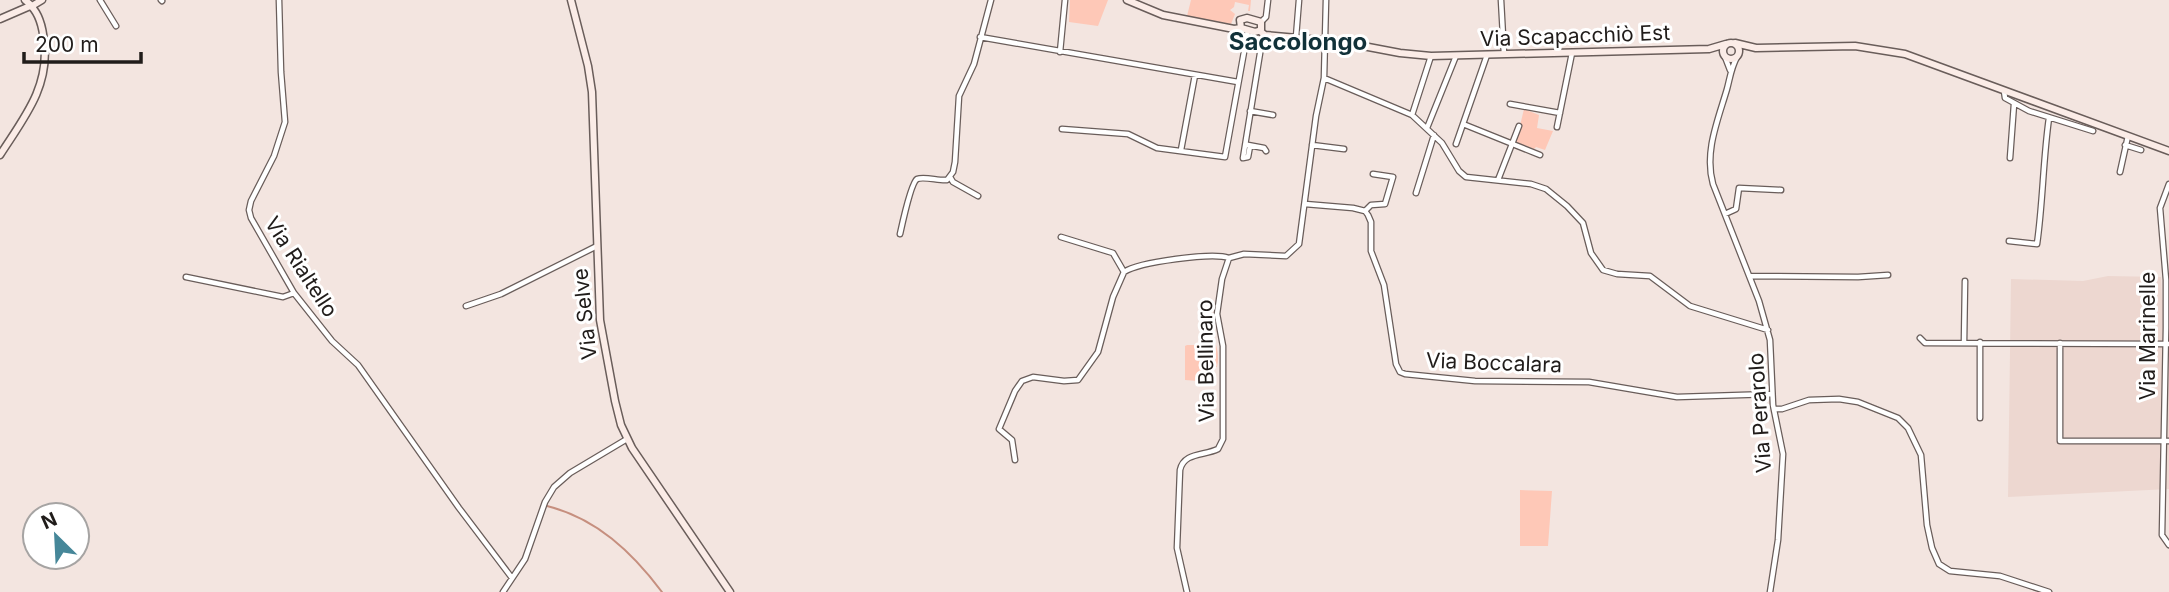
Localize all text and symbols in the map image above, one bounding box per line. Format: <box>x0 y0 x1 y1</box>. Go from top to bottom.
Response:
street label: Via Scapacchiò Est <box>1480 20 1671 51</box>
scale bar <box>24 21 142 65</box>
district label: Saccolongo <box>1229 27 1367 56</box>
text: 200 m <box>35 32 99 57</box>
street label: Via Rialtello <box>260 212 343 322</box>
street label: Via Selve <box>567 267 602 361</box>
street label: Via Marinelle <box>2135 272 2160 400</box>
street label: Via Bellinaro <box>1192 299 1219 423</box>
street label: Via Boccalara <box>1426 348 1562 377</box>
street label: Via Perarolo <box>1743 352 1776 474</box>
north arrow <box>21 501 91 571</box>
text: N <box>38 507 61 534</box>

